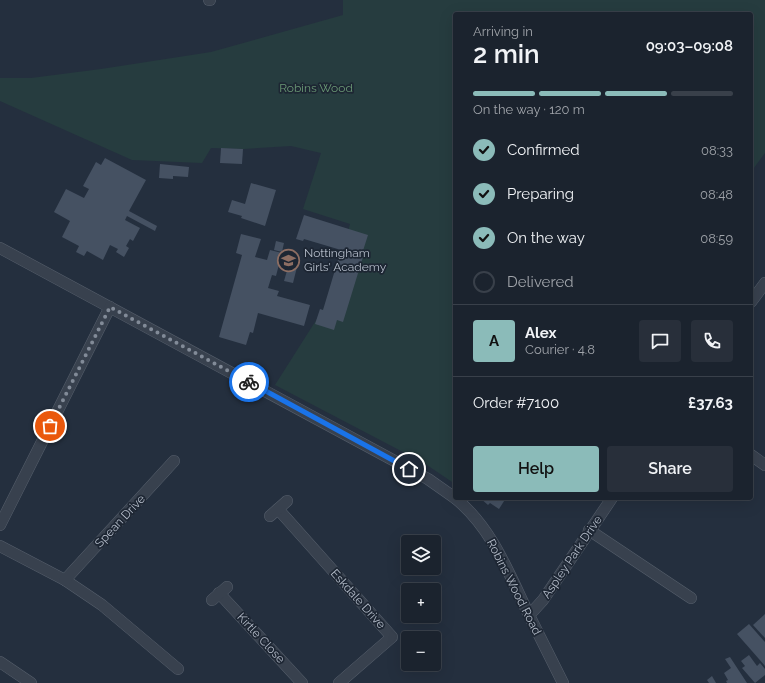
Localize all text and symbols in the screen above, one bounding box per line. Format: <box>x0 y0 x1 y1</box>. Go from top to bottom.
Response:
text: Arriving in <box>473 24 533 39</box>
text: 09:03–09:08 <box>646 37 733 55</box>
text: 2 min <box>473 39 540 69</box>
park label: Robins Wood <box>279 81 353 95</box>
text: On the way · 120 m <box>473 102 585 117</box>
icon: check <box>473 139 495 161</box>
text: Confirmed <box>507 141 580 159</box>
text: 08:33 <box>701 143 733 158</box>
icon: check <box>473 183 495 205</box>
text: Preparing <box>507 185 574 203</box>
text: 08:48 <box>700 187 733 202</box>
icon: check <box>473 227 495 249</box>
text: On the way <box>507 229 585 247</box>
text: 08:59 <box>700 231 733 246</box>
place label: Nottingham Girls' Academy <box>304 246 387 274</box>
school or university icon: Nottingham Girls' Academy <box>276 247 302 273</box>
text: Delivered <box>507 273 574 291</box>
button: chat <box>639 320 681 362</box>
button: phone <box>691 320 733 362</box>
text: Alex <box>525 324 556 342</box>
text: A <box>489 332 499 350</box>
text: Courier · 4.8 <box>525 342 595 357</box>
courier <box>229 362 269 402</box>
icon: bike <box>238 371 260 393</box>
text: Order #7100 <box>473 394 559 412</box>
text: £37.63 <box>688 394 733 412</box>
pin <box>33 409 67 443</box>
icon: bag <box>39 415 61 437</box>
button: Help <box>473 446 599 492</box>
button: Share <box>607 446 733 492</box>
pin <box>392 452 426 486</box>
icon: home <box>398 458 420 480</box>
street label: Spean Drive <box>92 492 148 550</box>
street label: Aspley Park Drive <box>539 513 605 601</box>
map controls <box>401 535 441 671</box>
button: layers <box>401 535 441 575</box>
street label: Robins Wood Road <box>484 537 544 637</box>
street label: Eskdale Drive <box>328 566 388 632</box>
button: + <box>401 583 441 623</box>
street label: Kirtle Close <box>234 610 288 666</box>
button: − <box>401 631 441 671</box>

